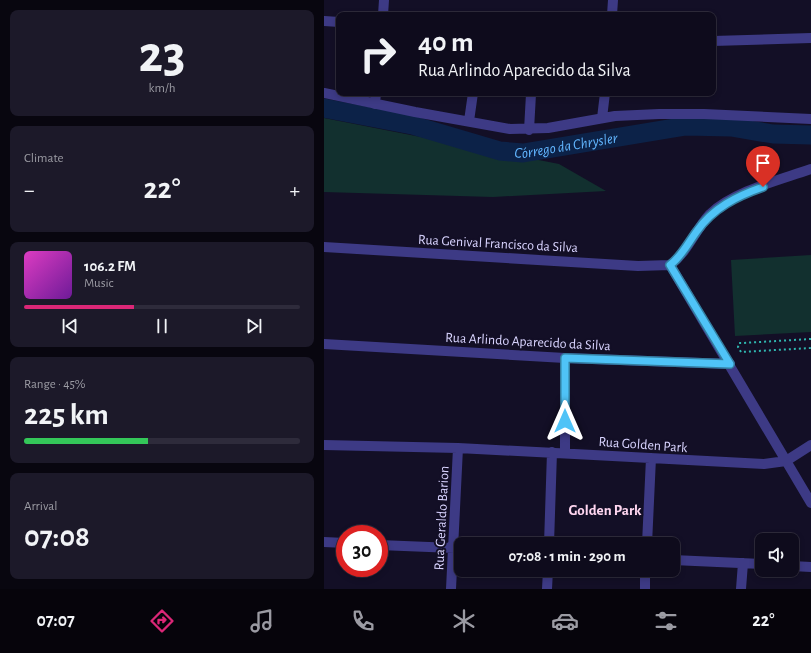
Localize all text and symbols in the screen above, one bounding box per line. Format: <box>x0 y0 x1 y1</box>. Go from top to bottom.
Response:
icon: right <box>352 28 404 80</box>
text: 23 <box>139 29 185 81</box>
text: 40 m <box>418 29 474 57</box>
text: Rua Arlindo Aparecido da Silva <box>418 62 631 80</box>
text: km/h <box>149 82 175 95</box>
water label: Córrego da Chrysler <box>514 130 620 161</box>
pin <box>746 146 780 187</box>
text: Climate <box>24 152 63 165</box>
icon: arrive <box>752 152 774 174</box>
text: 22° <box>143 174 181 204</box>
text: − <box>24 179 35 201</box>
text: + <box>289 179 300 201</box>
street label: Rua Genival Francisco da Silva <box>418 233 579 255</box>
text: 106.2 FM <box>84 259 136 274</box>
text: Music <box>84 277 114 290</box>
icon: previous <box>59 315 81 337</box>
icon: pause <box>151 315 173 337</box>
icon: next <box>243 315 265 337</box>
street label: Rua Arlindo Aparecido da Silva <box>445 331 611 353</box>
text: Range · 45% <box>24 378 86 391</box>
text: 225 km <box>24 400 109 430</box>
position arrow <box>544 400 586 442</box>
street label: Rua Golden Park <box>598 435 689 455</box>
street label: Rua Geraldo Barion <box>432 466 452 571</box>
text: Arrival <box>24 500 57 513</box>
district label: Golden Park <box>569 503 642 518</box>
text: 07:08 <box>24 522 90 552</box>
speed limit sign: 30 <box>336 525 388 577</box>
map controls <box>755 533 799 577</box>
button: sound <box>755 533 799 577</box>
text: 07:08 · 1 min · 290 m <box>509 549 626 564</box>
icon: directions <box>148 607 176 635</box>
icon: music <box>248 607 276 635</box>
icon: phone <box>349 607 377 635</box>
icon: climate <box>450 607 478 635</box>
icon: car <box>551 607 579 635</box>
icon: filters <box>652 607 680 635</box>
text: 07:07 <box>36 612 75 630</box>
text: 22° <box>752 612 775 630</box>

